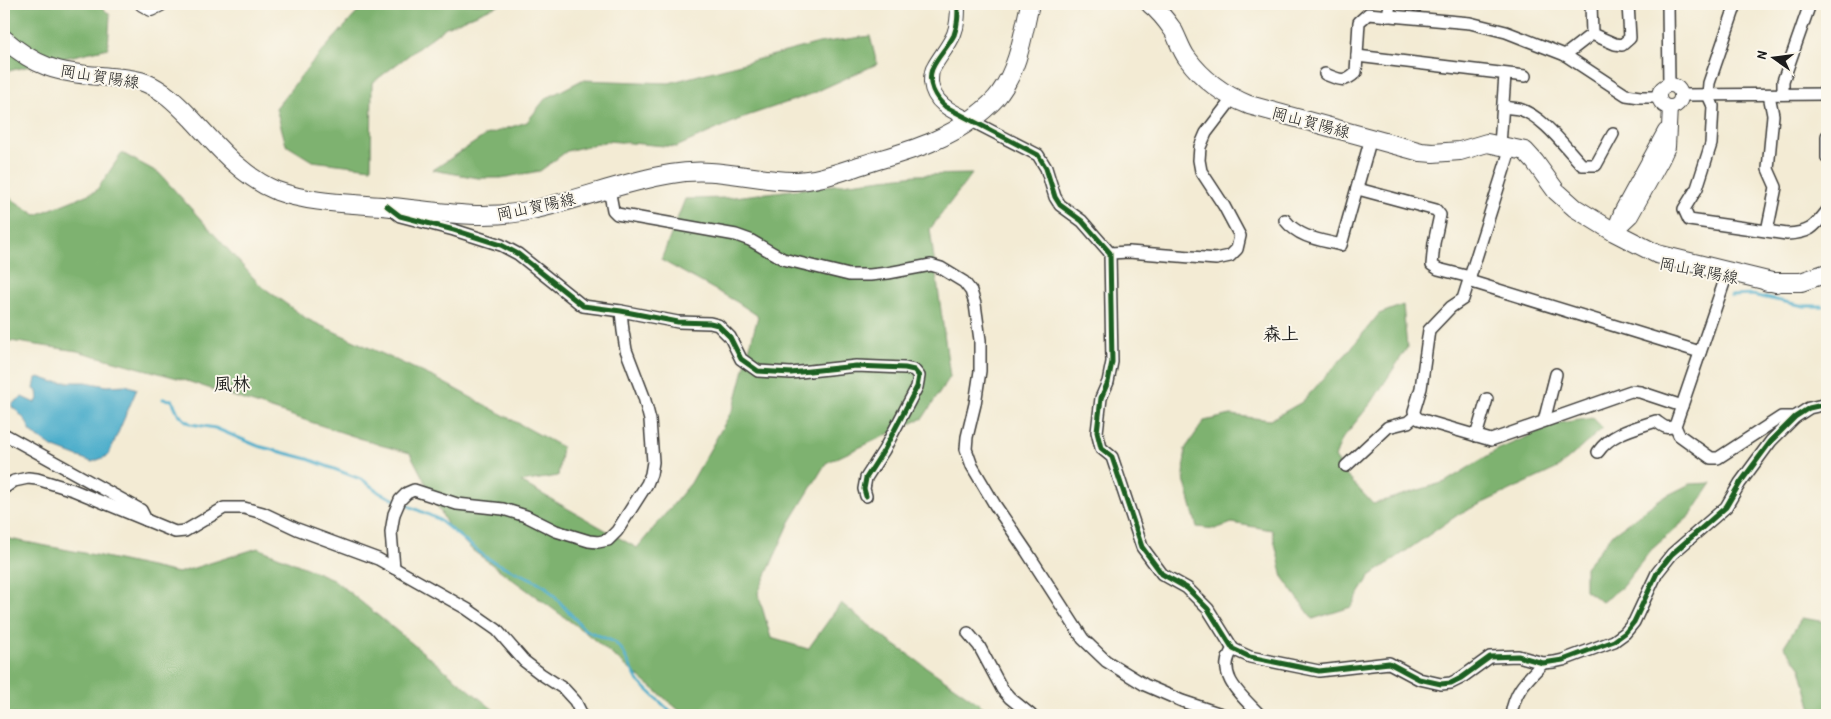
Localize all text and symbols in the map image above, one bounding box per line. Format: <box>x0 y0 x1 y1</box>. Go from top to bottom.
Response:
north arrow <box>1748 32 1798 82</box>
text: N <box>1751 48 1771 61</box>
street label: 岡山賀陽線 <box>59 59 141 93</box>
street label: 岡山賀陽線 <box>1270 101 1352 143</box>
street label: 岡山賀陽線 <box>495 187 577 225</box>
street label: 岡山賀陽線 <box>1658 252 1740 288</box>
district label: 森上 <box>1263 321 1299 346</box>
district label: 風林 <box>214 371 250 396</box>

